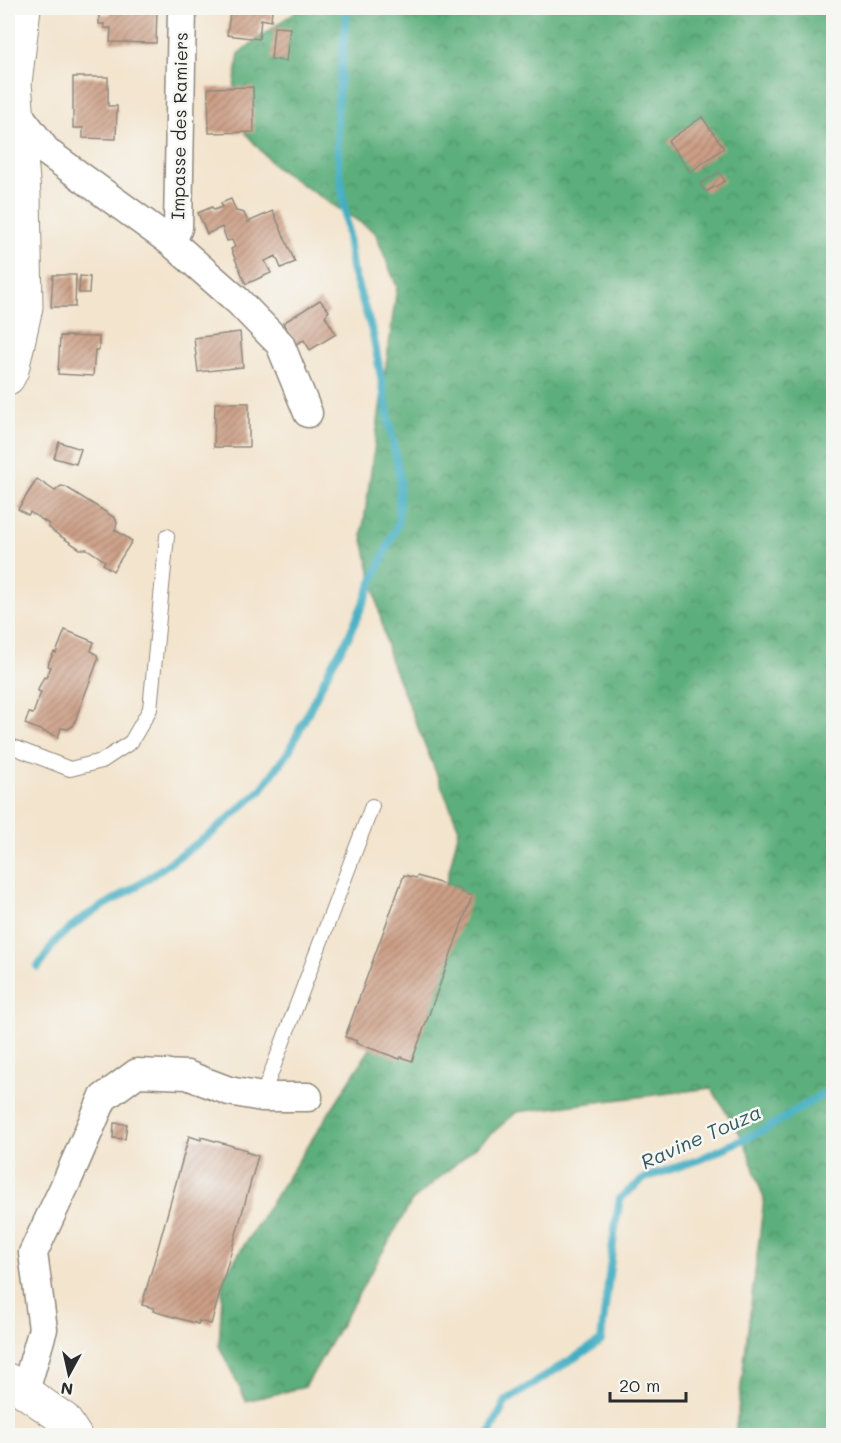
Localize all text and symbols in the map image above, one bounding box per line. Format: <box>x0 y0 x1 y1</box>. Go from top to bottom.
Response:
street label: Impasse des Ramiers <box>165 32 193 220</box>
water label: Ravine Touza <box>636 1098 765 1174</box>
north arrow <box>39 1344 99 1404</box>
scale bar <box>610 1365 686 1403</box>
text: 20 m <box>619 1373 660 1397</box>
text: N <box>59 1378 74 1401</box>

